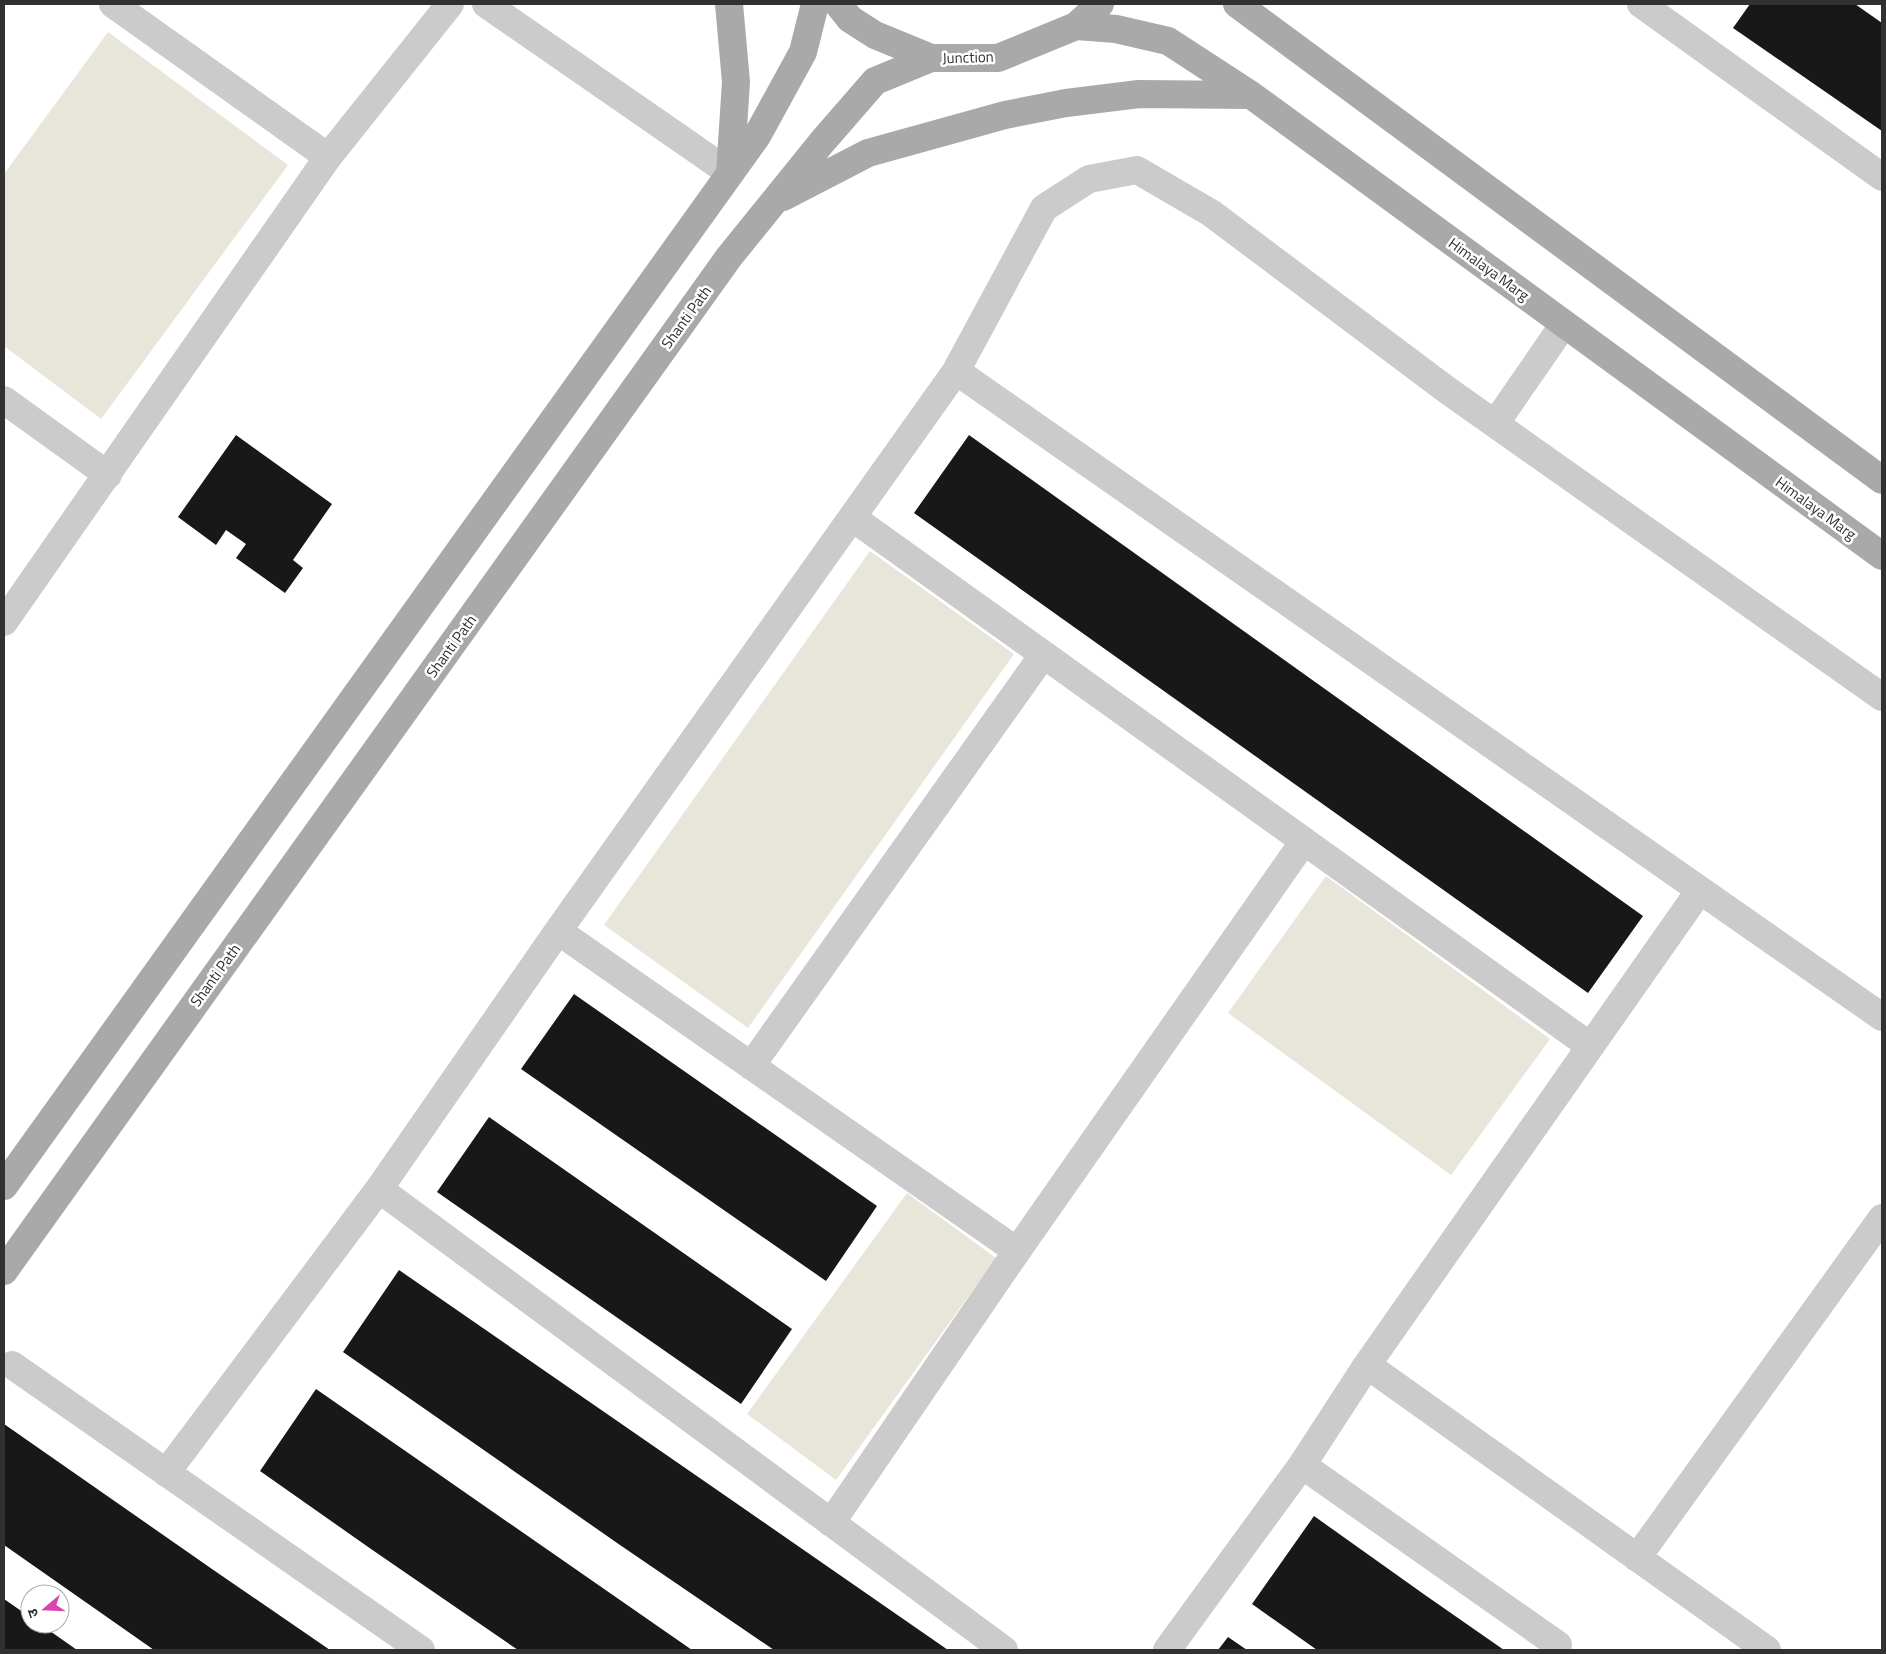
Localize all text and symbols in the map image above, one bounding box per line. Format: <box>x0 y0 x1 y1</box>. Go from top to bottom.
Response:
street label: Junction <box>942 45 994 69</box>
street label: Himalaya Marg <box>1444 232 1535 306</box>
street label: Shanti Path <box>655 281 717 353</box>
street label: Himalaya Marg <box>1771 471 1862 545</box>
street label: Shanti Path <box>420 610 482 682</box>
street label: Shanti Path <box>184 939 246 1011</box>
north arrow <box>20 1584 70 1634</box>
text: उ <box>21 1605 43 1621</box>

